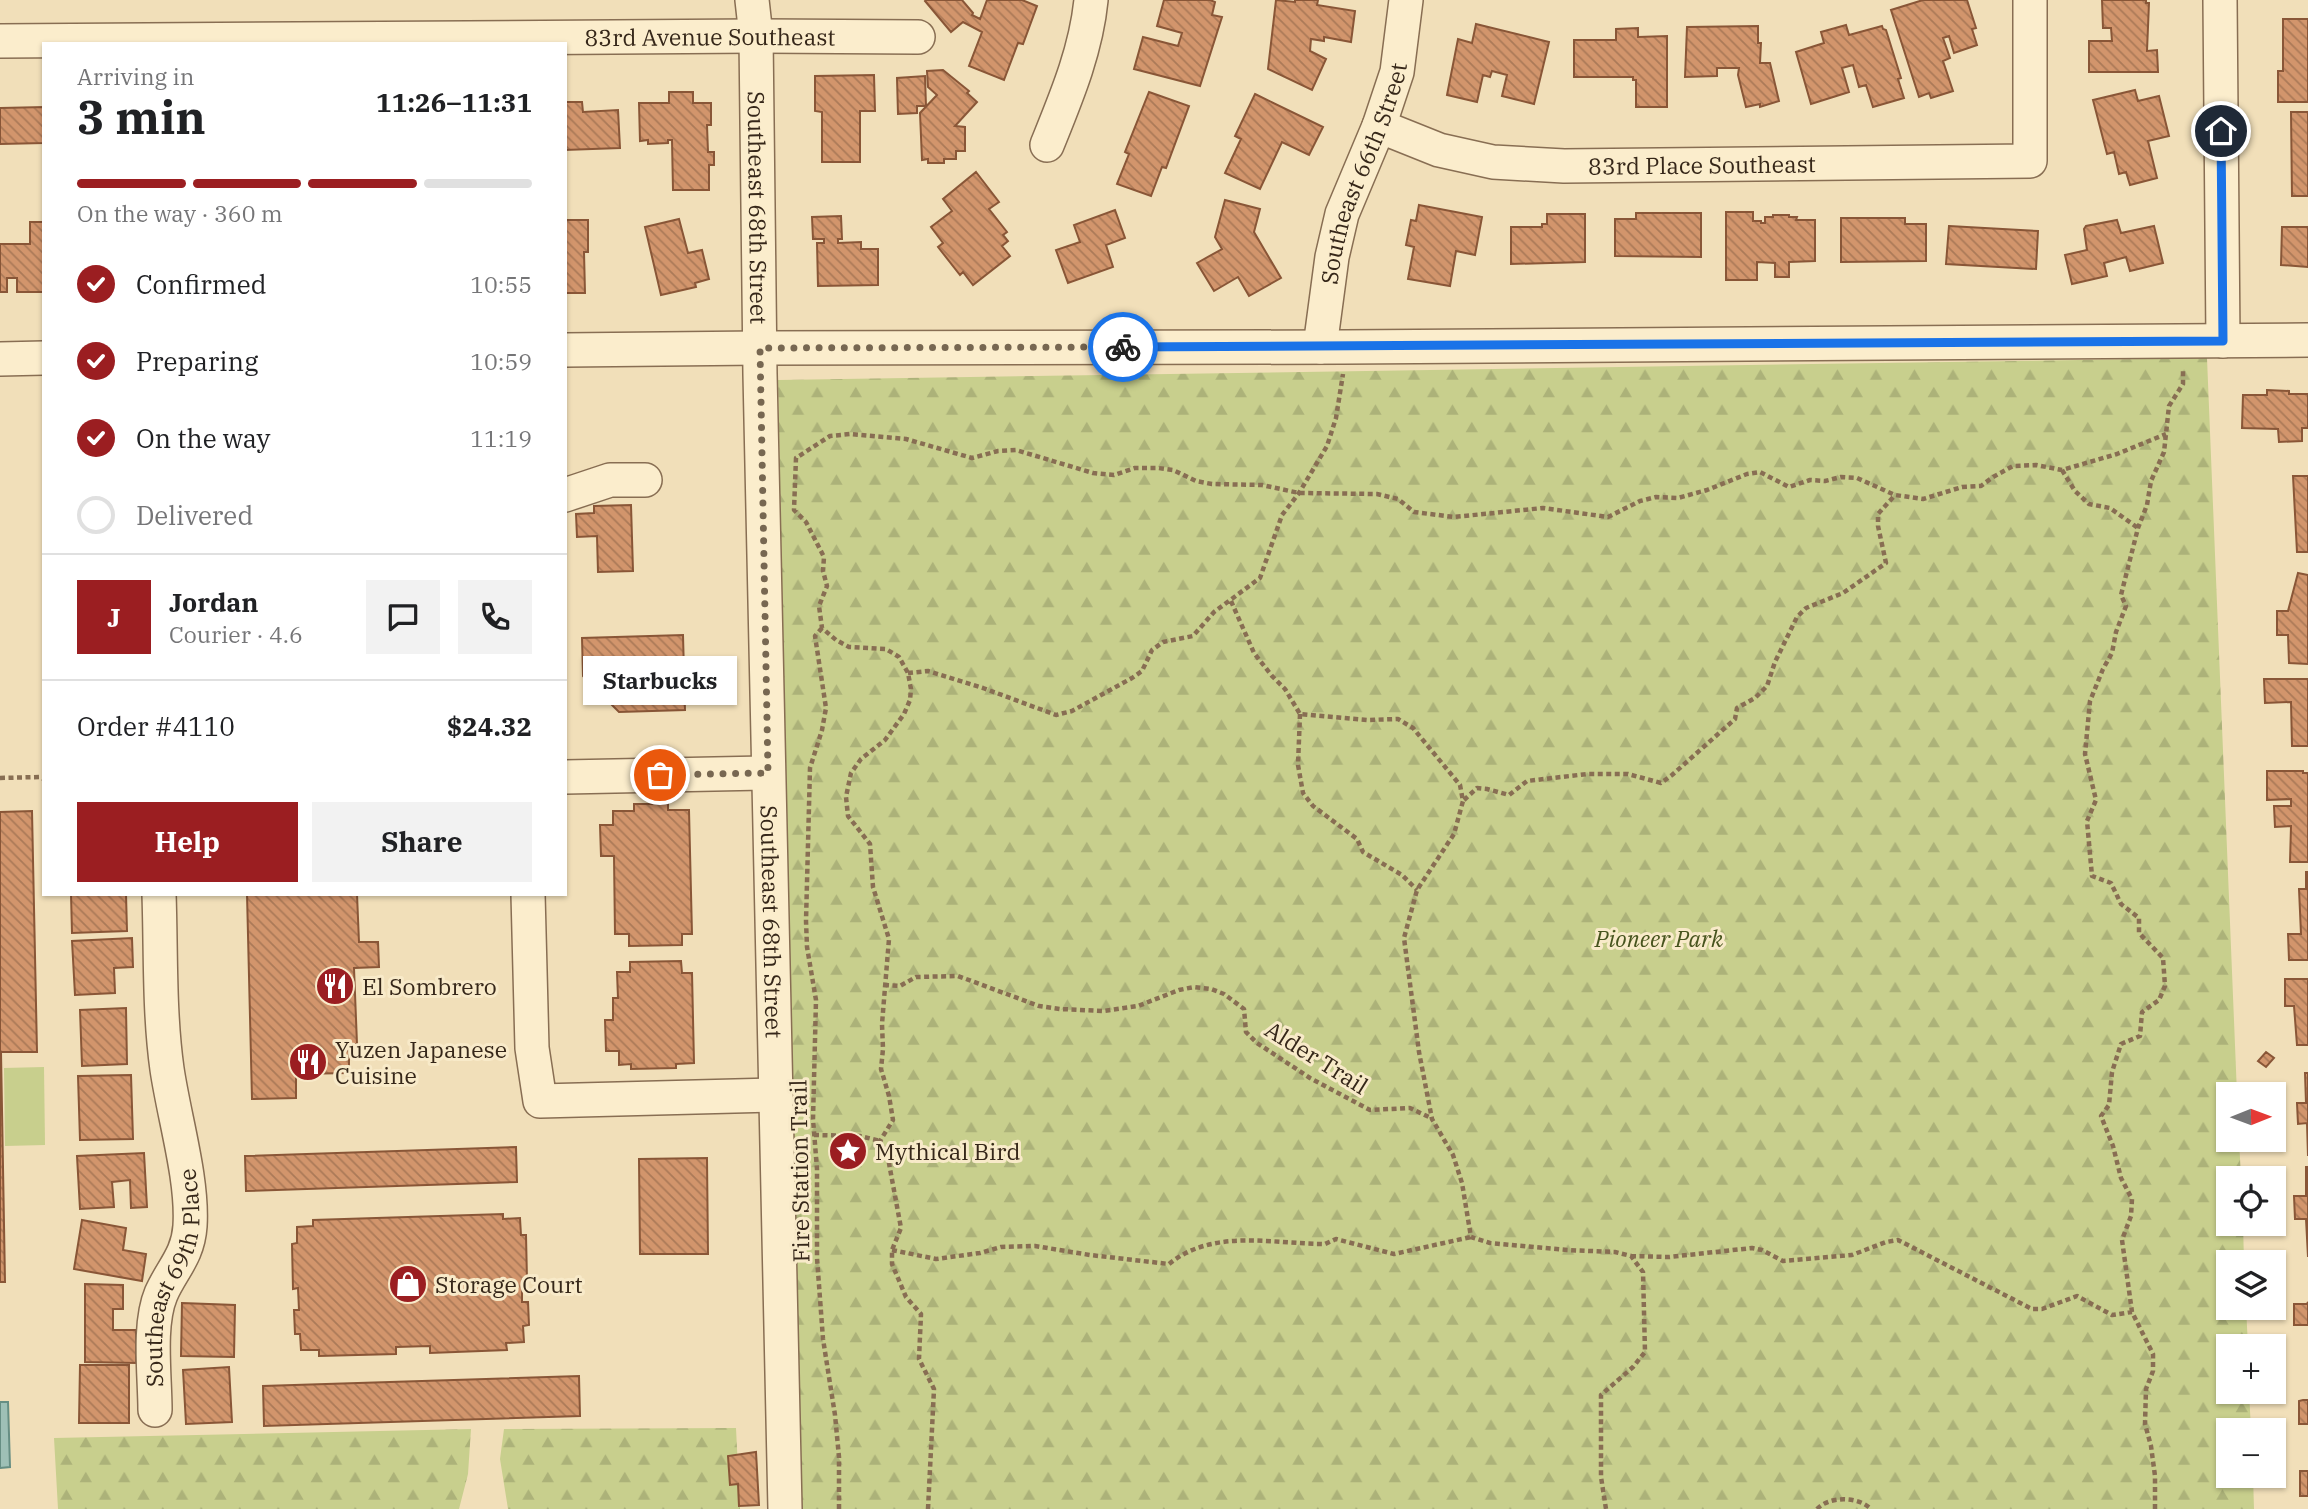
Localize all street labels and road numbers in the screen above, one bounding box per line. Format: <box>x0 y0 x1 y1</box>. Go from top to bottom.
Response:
street label: 83rd Avenue Southeast <box>584 21 836 52</box>
street label: Southeast 66th Street <box>1314 61 1413 286</box>
street label: Southeast 68th Street <box>742 91 774 324</box>
street label: 83rd Place Southeast <box>1588 148 1816 181</box>
street label: Southeast 68th Street <box>755 805 790 1038</box>
street label: Alder Trail <box>1260 1014 1374 1100</box>
street label: Fire Station Trail <box>782 1079 816 1263</box>
street label: Southeast 69th Place <box>138 1167 205 1388</box>

